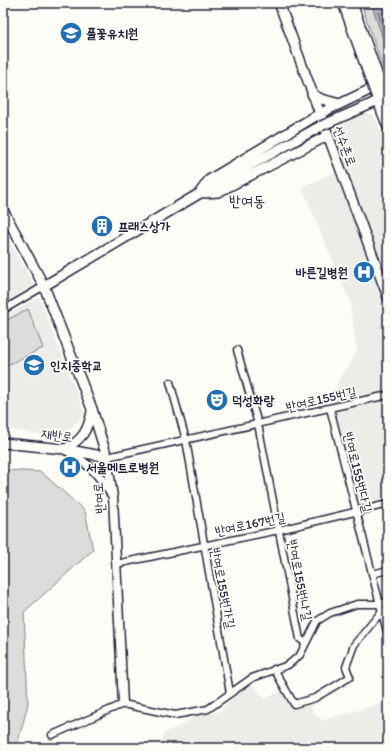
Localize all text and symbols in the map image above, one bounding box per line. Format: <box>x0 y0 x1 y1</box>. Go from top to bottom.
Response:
school or university icon: 풀꽃유치원 <box>58 20 84 46</box>
place label: 풀꽃유치원 <box>86 26 138 41</box>
street label: 선수촌로 <box>331 124 359 168</box>
district label: 반여동 <box>229 192 265 210</box>
building icon: 프래스상가 <box>89 213 115 239</box>
place label: 프래스상가 <box>118 219 171 234</box>
hospital icon: 바른길병원 <box>351 259 377 285</box>
place label: 바른길병원 <box>296 265 348 280</box>
school or university icon: 인지중학교 <box>21 352 47 378</box>
place label: 인지중학교 <box>50 358 102 373</box>
street label: 반여로155번길 <box>284 384 358 414</box>
theatre icon: 덕성화랑 <box>204 387 230 413</box>
place label: 덕성화랑 <box>232 393 275 408</box>
street label: 재반로 <box>40 425 74 445</box>
street label: 반여로155번다길 <box>341 430 375 514</box>
hospital icon: 서울메트로병원 <box>57 454 83 480</box>
place label: 서울메트로병원 <box>86 460 159 475</box>
street label: 반여로 <box>90 482 108 514</box>
street label: 반여로167번길 <box>213 509 287 539</box>
street label: 반여로155번나길 <box>285 538 315 622</box>
street label: 반여로155번가길 <box>208 546 238 630</box>

